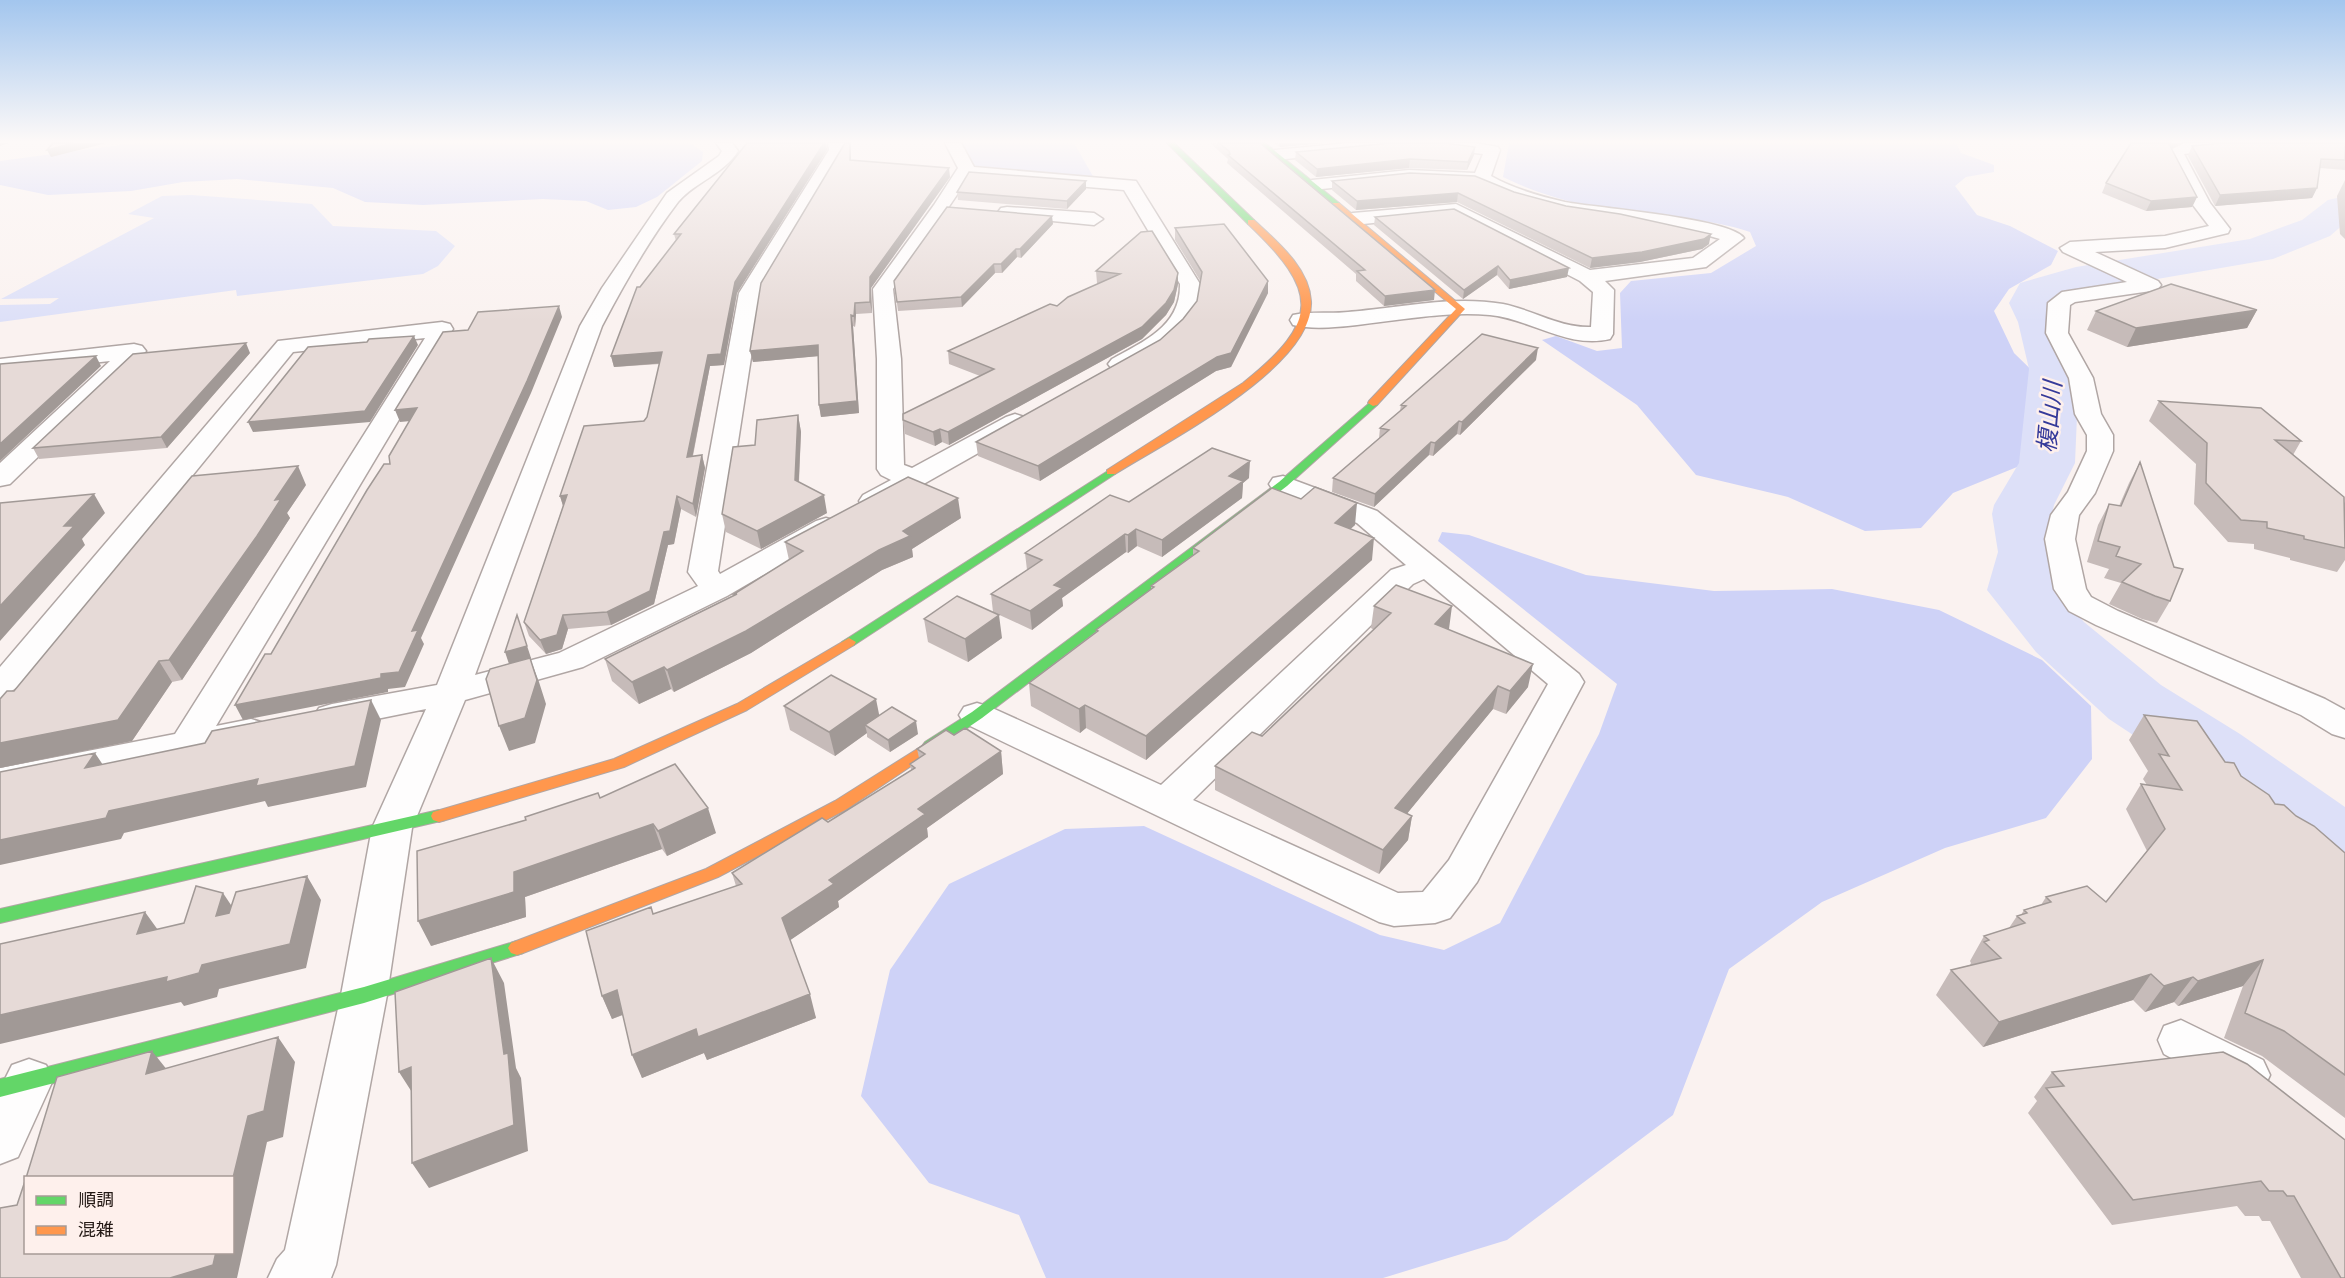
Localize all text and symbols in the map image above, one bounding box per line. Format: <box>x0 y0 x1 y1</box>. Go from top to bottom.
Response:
water label: 榎山川 <box>2029 377 2070 454</box>
legend <box>24 1176 234 1254</box>
text: 順調 <box>78 1187 114 1213</box>
text: 混雑 <box>78 1217 114 1243</box>

